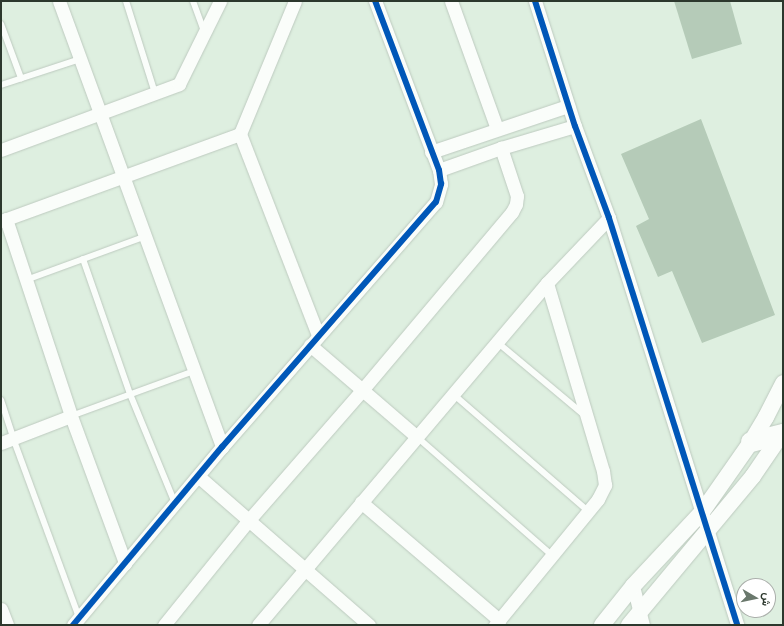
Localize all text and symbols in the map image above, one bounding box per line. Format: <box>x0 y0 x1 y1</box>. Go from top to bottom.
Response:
north arrow <box>736 578 776 618</box>
text: ش <box>758 592 776 608</box>

